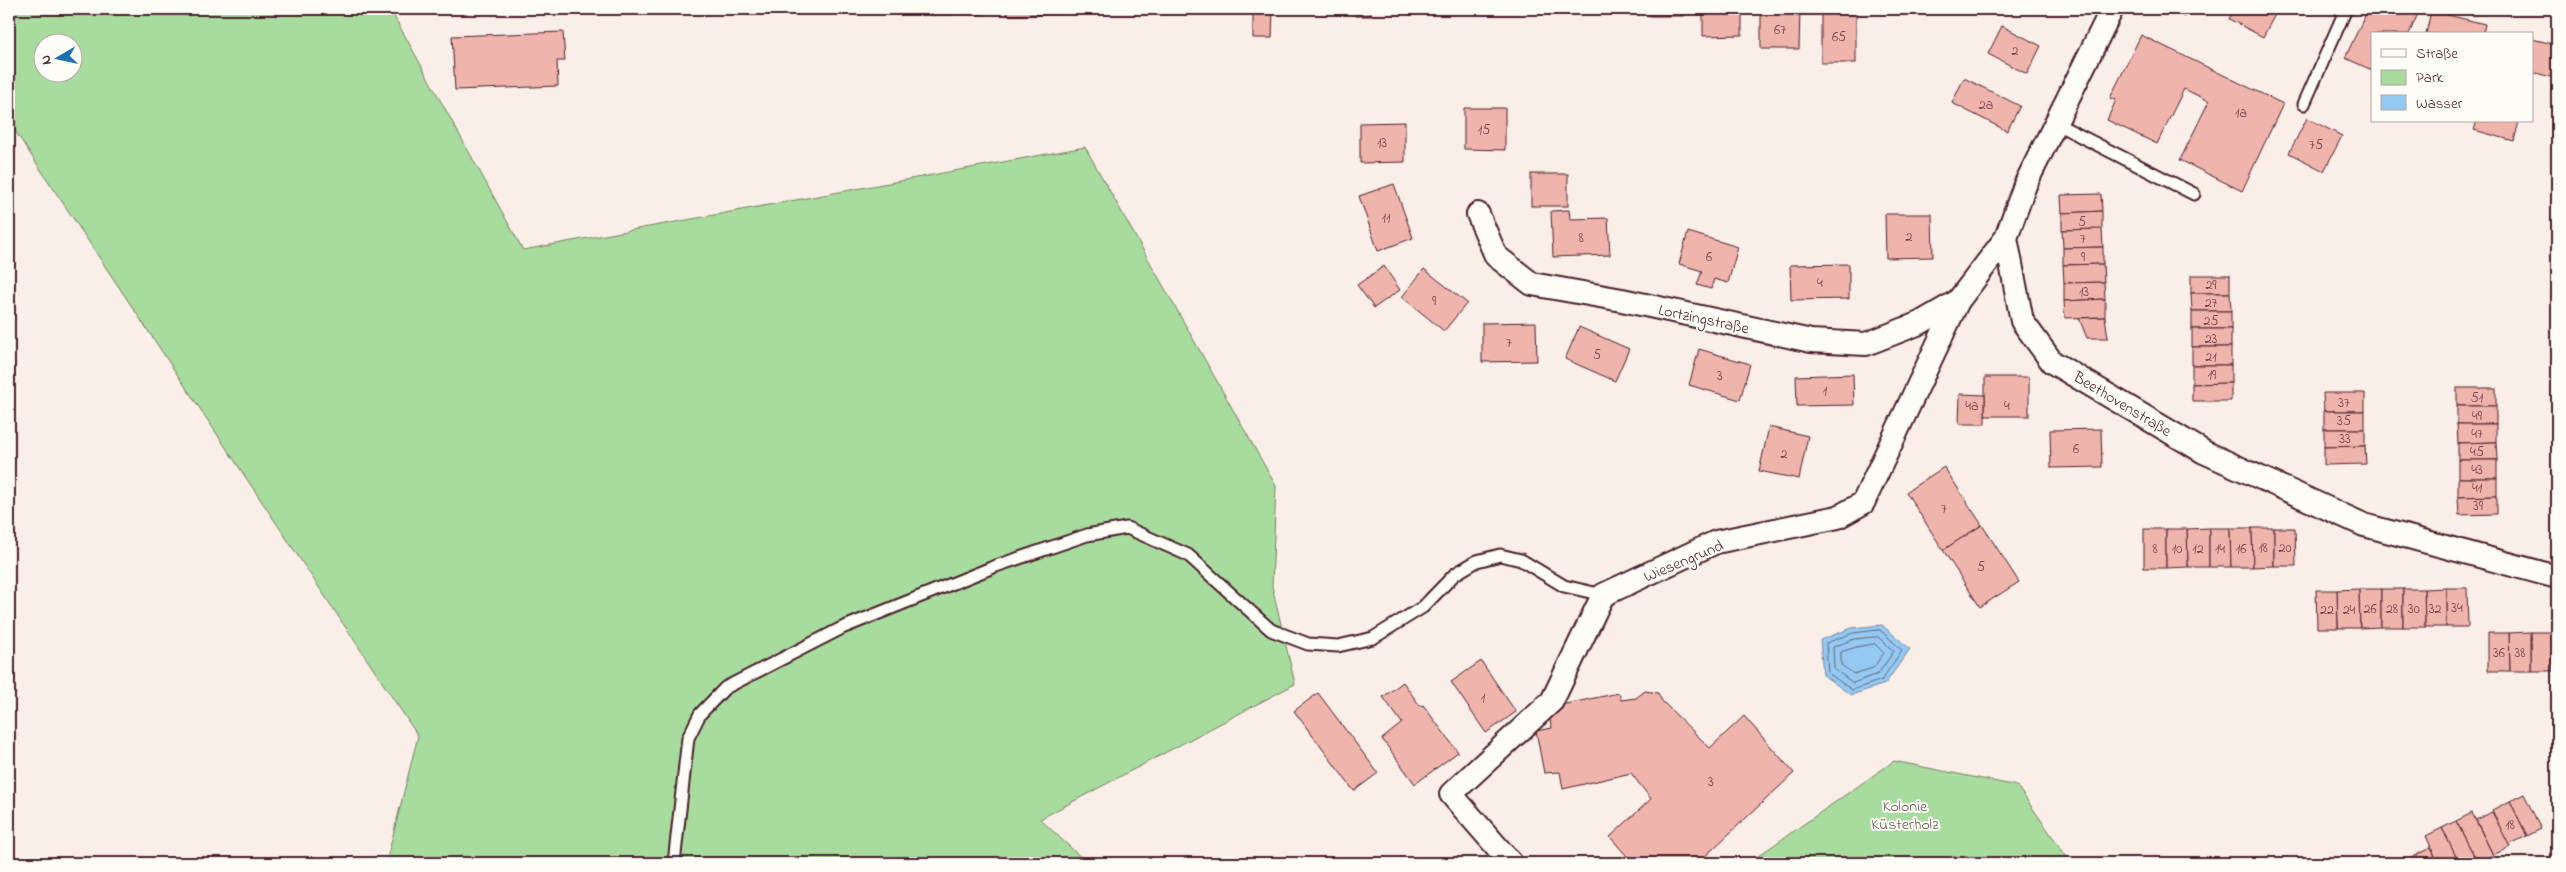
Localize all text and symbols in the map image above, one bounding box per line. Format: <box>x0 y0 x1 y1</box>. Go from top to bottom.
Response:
house number: 67 <box>1774 20 1786 41</box>
house number: 65 <box>1832 27 1846 48</box>
north arrow <box>32 32 82 82</box>
legend <box>2371 32 2534 122</box>
house number: 2 <box>2012 41 2019 62</box>
text: Straße <box>2416 43 2458 65</box>
text: N <box>36 53 58 66</box>
text: Park <box>2416 67 2444 89</box>
text: Wasser <box>2416 93 2463 115</box>
house number: 2a <box>1979 95 1993 116</box>
house number: 1a <box>2235 103 2247 124</box>
house number: 15 <box>1478 120 1490 141</box>
house number: 13 <box>1377 133 1387 154</box>
house number: 75 <box>2309 135 2323 156</box>
house number: 11 <box>1382 208 1391 229</box>
house number: 5 <box>2078 212 2086 233</box>
house number: 2 <box>1906 227 1913 248</box>
house number: 8 <box>1578 228 1584 249</box>
house number: 7 <box>2080 229 2086 250</box>
house number: 6 <box>1706 247 1712 268</box>
house number: 9 <box>2081 247 2086 268</box>
house number: 4 <box>1817 273 1823 294</box>
house number: 29 <box>2205 275 2217 296</box>
house number: 13 <box>2079 282 2089 303</box>
house number: 9 <box>1432 291 1437 312</box>
house number: 27 <box>2205 293 2218 314</box>
street label: Lortzingstraße <box>1656 299 1752 341</box>
house number: 25 <box>2204 311 2218 332</box>
house number: 23 <box>2205 329 2218 350</box>
house number: 7 <box>1506 333 1512 354</box>
house number: 5 <box>1593 345 1601 366</box>
house number: 21 <box>2205 347 2217 368</box>
street label: Beethovenstraße <box>2067 365 2176 444</box>
house number: 19 <box>2208 365 2217 386</box>
house number: 3 <box>1717 366 1723 387</box>
house number: 1 <box>1823 381 1828 402</box>
house number: 51 <box>2471 388 2484 409</box>
house number: 37 <box>2338 393 2350 414</box>
house number: 4a <box>1965 396 1979 417</box>
house number: 4 <box>2004 396 2010 417</box>
house number: 49 <box>2472 406 2483 427</box>
house number: 35 <box>2337 411 2351 432</box>
house number: 47 <box>2471 424 2483 445</box>
house number: 33 <box>2339 429 2351 450</box>
house number: 6 <box>2073 439 2079 460</box>
house number: 45 <box>2470 442 2484 463</box>
house number: 2 <box>1781 444 1788 465</box>
house number: 43 <box>2471 460 2483 481</box>
house number: 41 <box>2472 478 2483 499</box>
house number: 39 <box>2473 496 2484 517</box>
house number: 7 <box>1941 499 1947 520</box>
street label: Wiesengrund <box>1640 534 1727 589</box>
house number: 18 <box>2258 538 2268 559</box>
house number: 20 <box>2278 538 2292 559</box>
house number: 8 <box>2152 539 2158 560</box>
house number: 10 <box>2172 539 2182 560</box>
house number: 12 <box>2192 539 2204 560</box>
house number: 14 <box>2215 539 2225 560</box>
house number: 16 <box>2236 539 2246 560</box>
house number: 5 <box>1977 557 1985 578</box>
house number: 34 <box>2451 598 2463 619</box>
house number: 26 <box>2363 599 2377 620</box>
house number: 28 <box>2386 599 2398 620</box>
house number: 30 <box>2408 599 2420 620</box>
house number: 32 <box>2429 599 2441 620</box>
house number: 22 <box>2320 600 2334 621</box>
house number: 24 <box>2343 600 2356 621</box>
house number: 36 <box>2493 643 2505 664</box>
house number: 38 <box>2514 643 2526 664</box>
house number: 1 <box>1481 688 1486 709</box>
house number: 3 <box>1708 772 1714 793</box>
park label: Kolonie Küsterholz <box>1871 795 1939 837</box>
house number: 18 <box>2505 815 2515 836</box>

